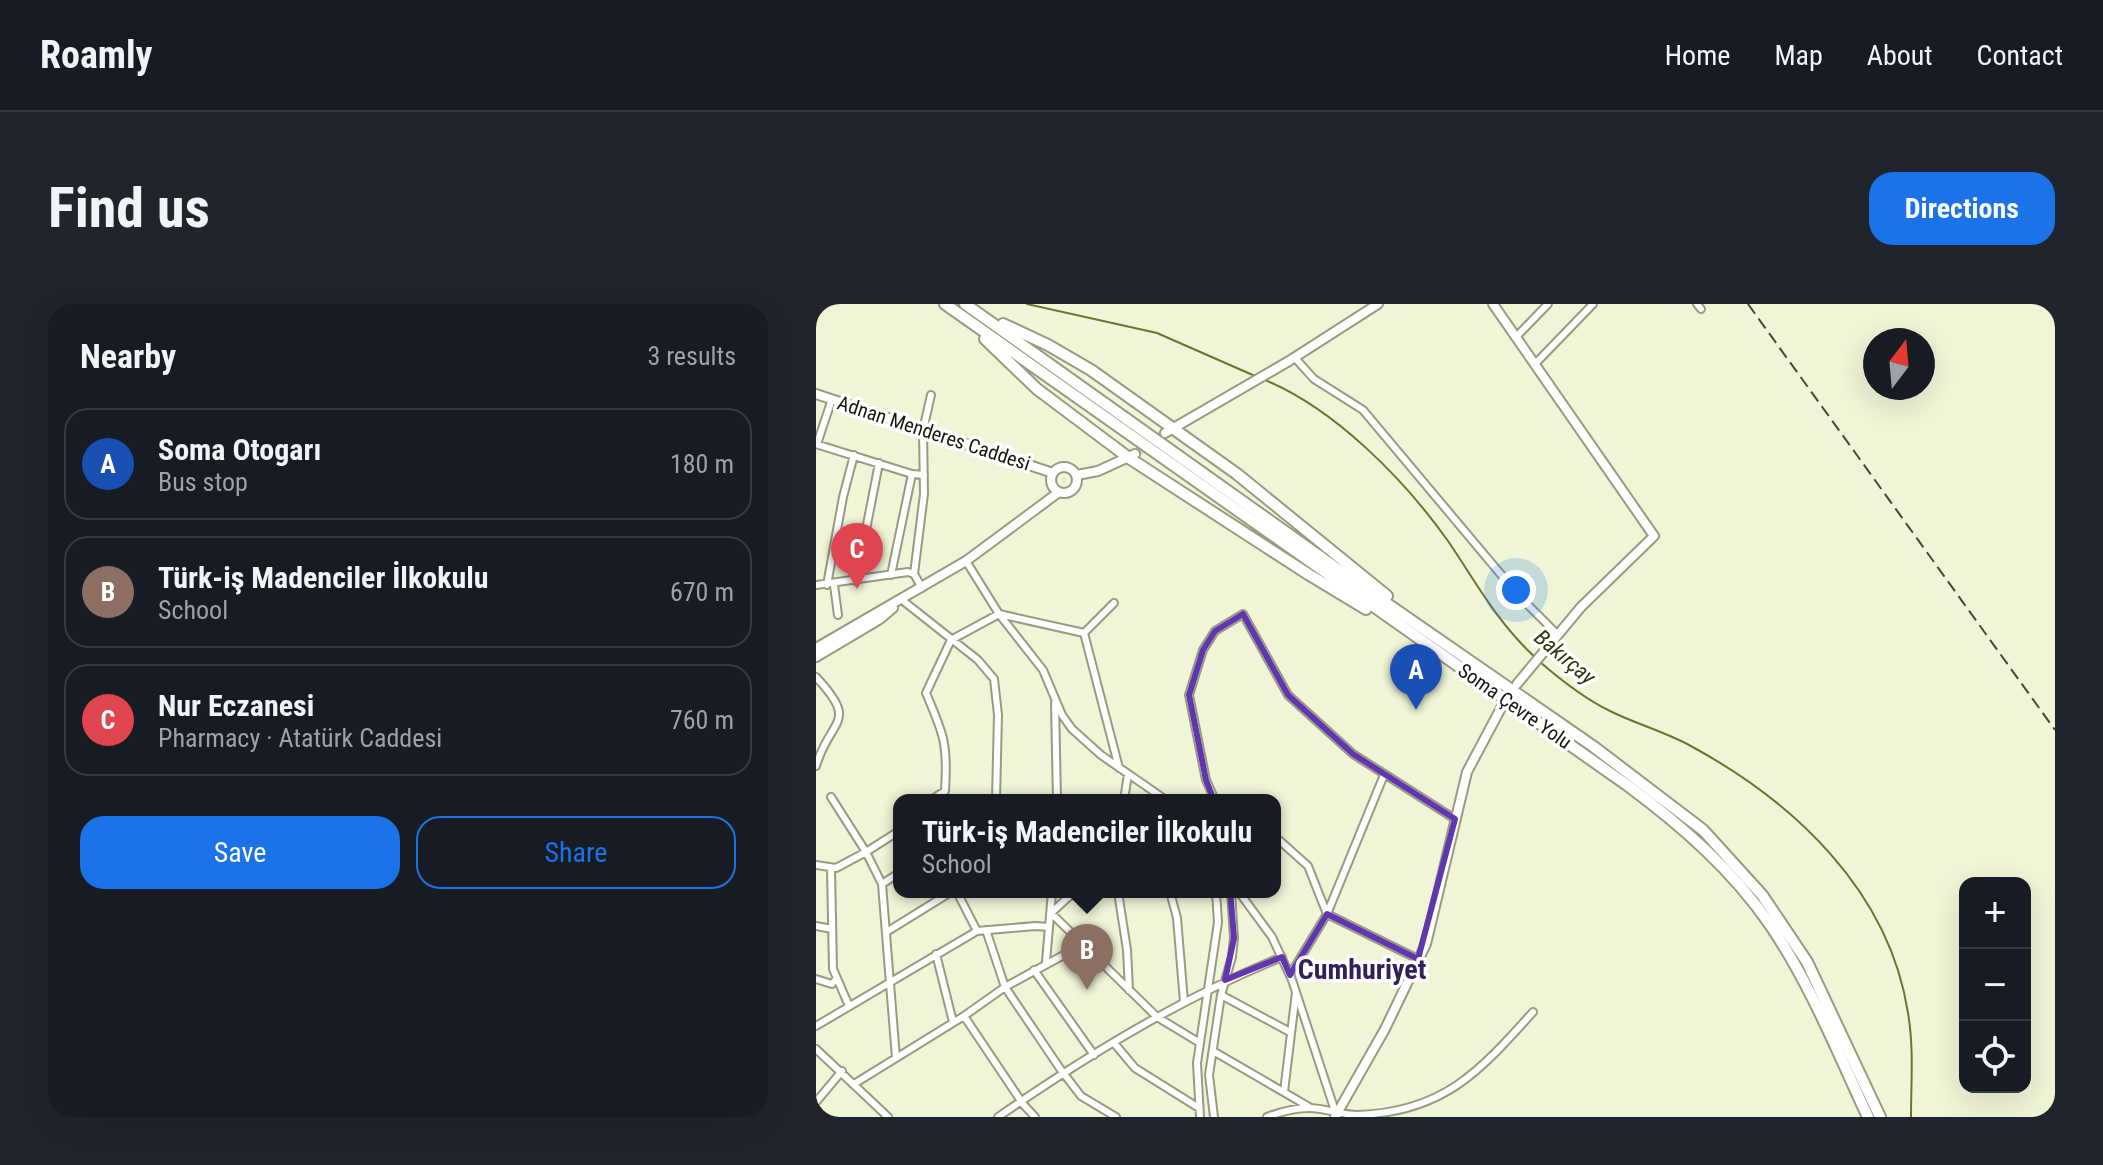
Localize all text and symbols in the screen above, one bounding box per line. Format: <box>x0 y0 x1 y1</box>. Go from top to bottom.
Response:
text: Roamly <box>40 33 153 77</box>
text: Home <box>1665 39 1730 72</box>
text: Map <box>1774 39 1823 72</box>
text: About <box>1867 39 1933 72</box>
text: Contact <box>1977 39 2063 72</box>
button: Directions <box>1869 172 2055 245</box>
text: Find us <box>48 175 210 241</box>
north arrow <box>1863 328 1935 400</box>
text: Nearby <box>80 336 176 376</box>
text: 3 results <box>647 341 736 371</box>
street label: Adnan Menderes Caddesi <box>835 390 1033 476</box>
text: Soma Otogarı <box>158 432 321 467</box>
text: A <box>100 449 116 479</box>
text: 180 m <box>670 449 734 479</box>
text: Bus stop <box>158 467 248 497</box>
pin: C <box>831 523 883 589</box>
text: Türk-iş Madenciler İlkokulu <box>158 560 489 595</box>
your location <box>1496 570 1536 610</box>
text: B <box>101 577 115 607</box>
text: 670 m <box>670 577 734 607</box>
text: School <box>158 595 228 625</box>
water label: Bakırçay <box>1530 624 1601 690</box>
pin: A <box>1390 644 1442 710</box>
street label: Soma Çevre Yolu <box>1454 658 1576 754</box>
text: Nur Eczanesi <box>158 688 314 723</box>
text: C <box>101 705 115 735</box>
text: 760 m <box>670 705 734 735</box>
text: Pharmacy · Atatürk Caddesi <box>158 723 442 753</box>
popup <box>893 794 1281 898</box>
text: Türk-iş Madenciler İlkokulu <box>922 814 1252 849</box>
button: Save <box>80 816 400 889</box>
button: Share <box>416 816 736 889</box>
text: School <box>922 849 992 879</box>
map controls <box>1959 877 2031 1093</box>
button: + <box>1959 877 2031 949</box>
pin: B <box>1061 924 1113 990</box>
button: − <box>1959 949 2031 1021</box>
district label: Cumhuriyet <box>1298 953 1426 986</box>
button: locate <box>1959 1021 2031 1093</box>

